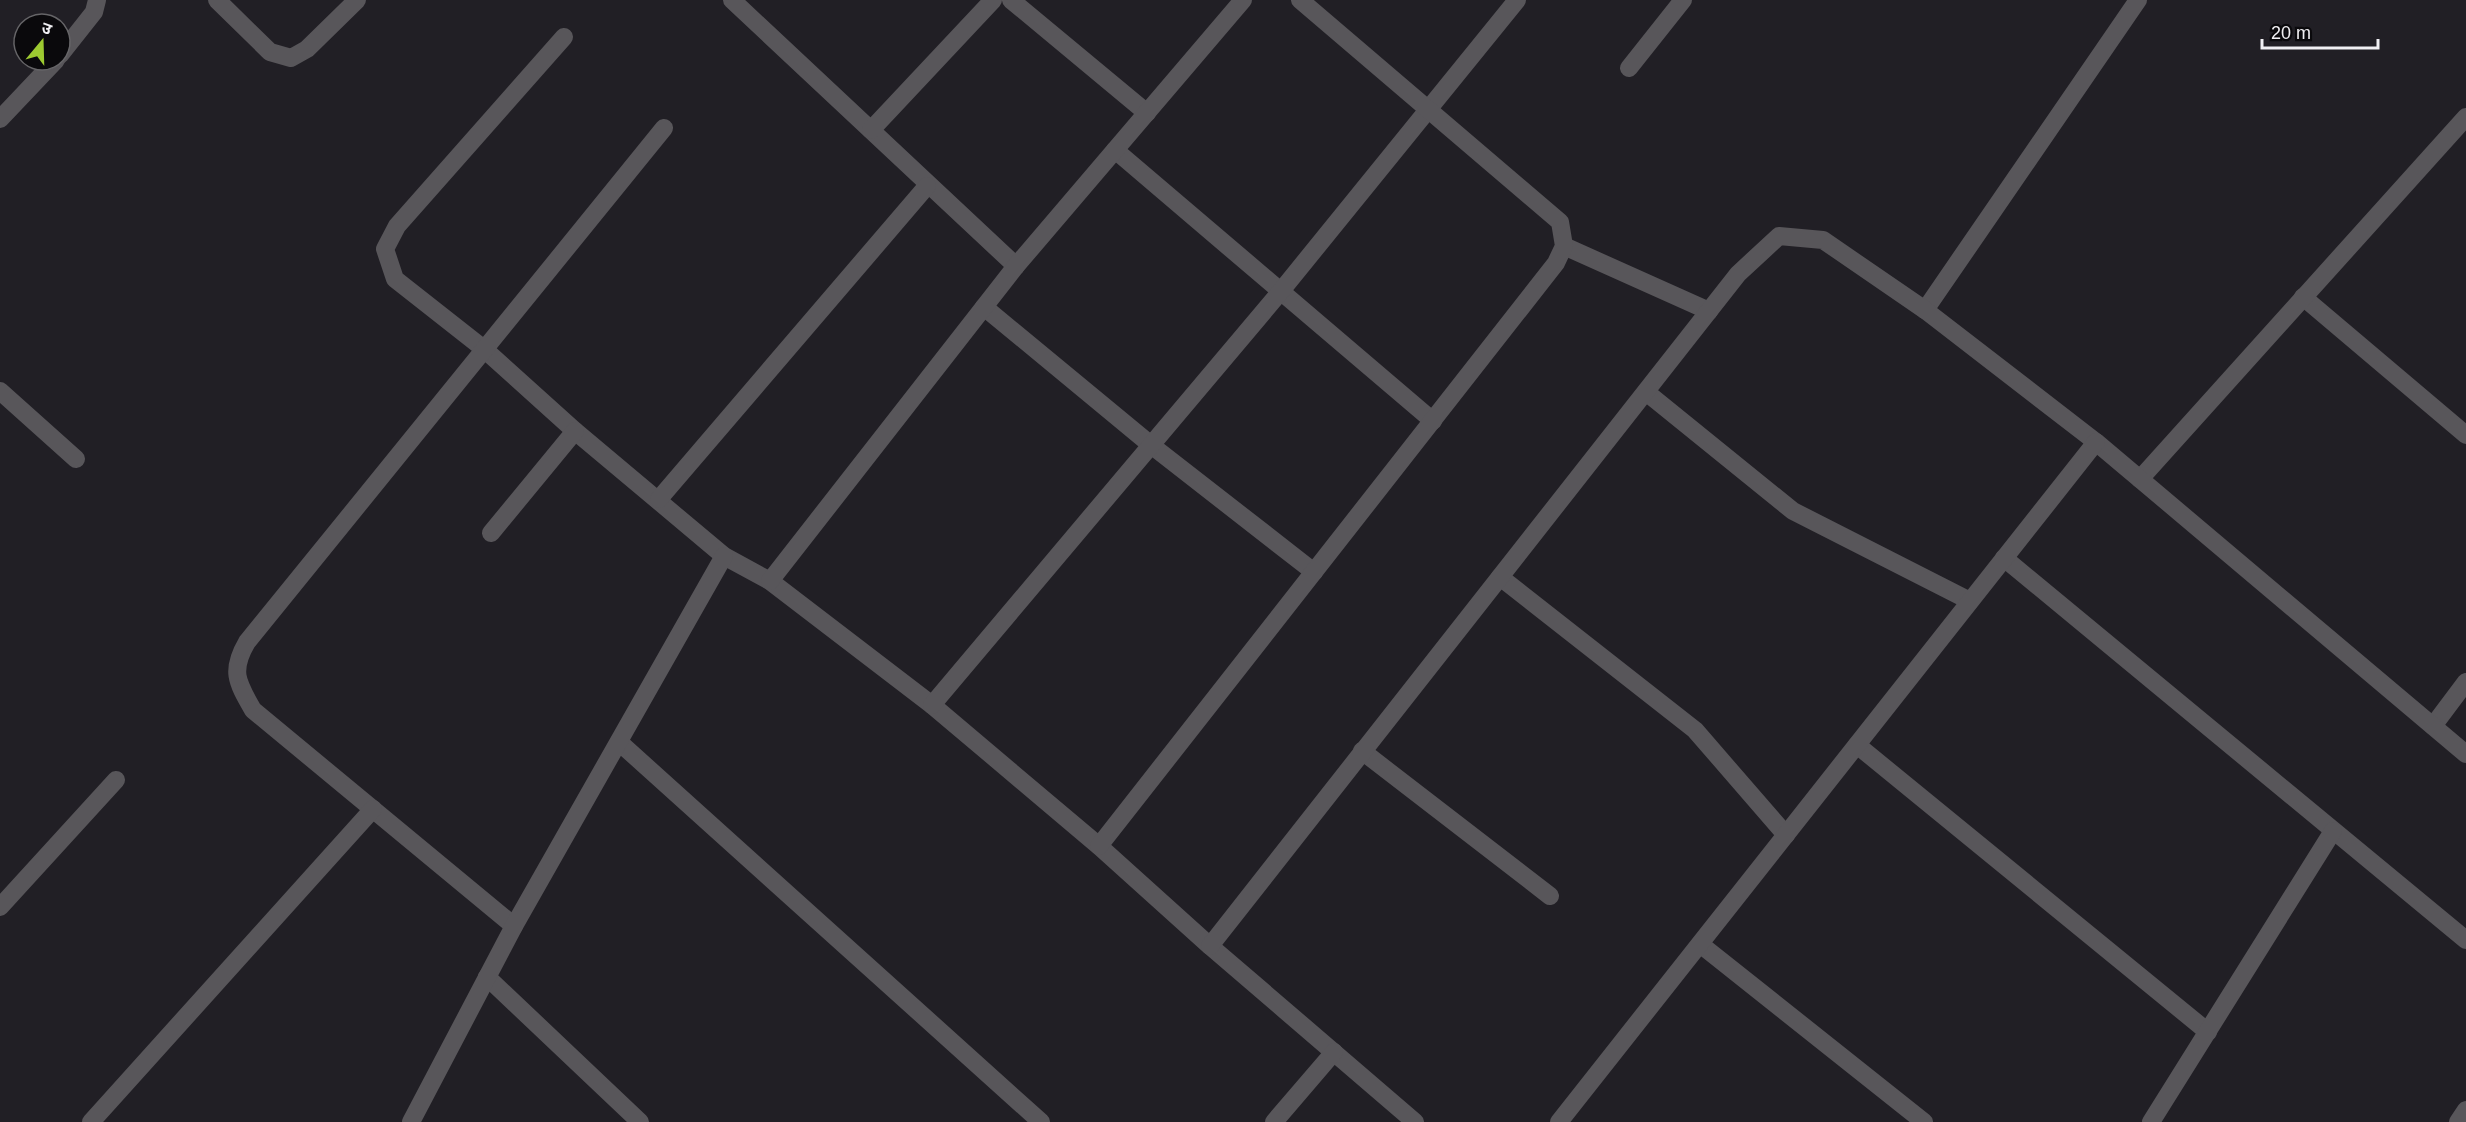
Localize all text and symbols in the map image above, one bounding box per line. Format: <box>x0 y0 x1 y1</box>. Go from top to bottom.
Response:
north arrow <box>12 12 72 72</box>
scale bar <box>2262 12 2378 50</box>
text: उ <box>40 19 55 38</box>
text: 20 m <box>2271 23 2311 43</box>

